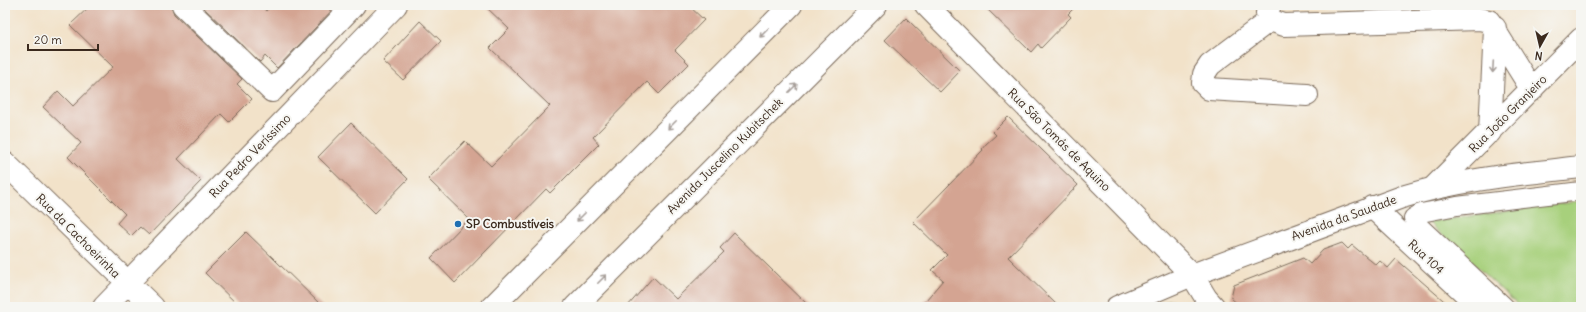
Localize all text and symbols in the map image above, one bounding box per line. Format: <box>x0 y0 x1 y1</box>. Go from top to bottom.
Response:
scale bar <box>28 26 98 52</box>
north arrow <box>1520 26 1560 66</box>
one-way arrow <box>759 28 769 38</box>
text: 20 m <box>34 32 62 47</box>
text: N <box>1534 48 1543 63</box>
one-way arrow <box>1489 60 1497 73</box>
street label: Rua João Granjeiro <box>1466 71 1550 156</box>
one-way arrow <box>788 83 798 93</box>
street label: Rua São Tomás de Aquino <box>1005 85 1114 194</box>
street label: Avenida Juscelino Kubitschek <box>664 95 786 217</box>
street label: Rua Pedro Veríssimo <box>206 110 294 201</box>
one-way arrow <box>668 120 677 130</box>
street label: Rua da Cachoeirinha <box>33 190 124 281</box>
street label: Avenida da Saudade <box>1289 192 1398 244</box>
one-way arrow <box>576 212 586 222</box>
place label: SP Combustíveis <box>466 216 555 231</box>
marker: SP Combustíveis <box>453 219 463 229</box>
street label: Rua 104 <box>1405 236 1448 277</box>
one-way arrow <box>597 274 607 284</box>

